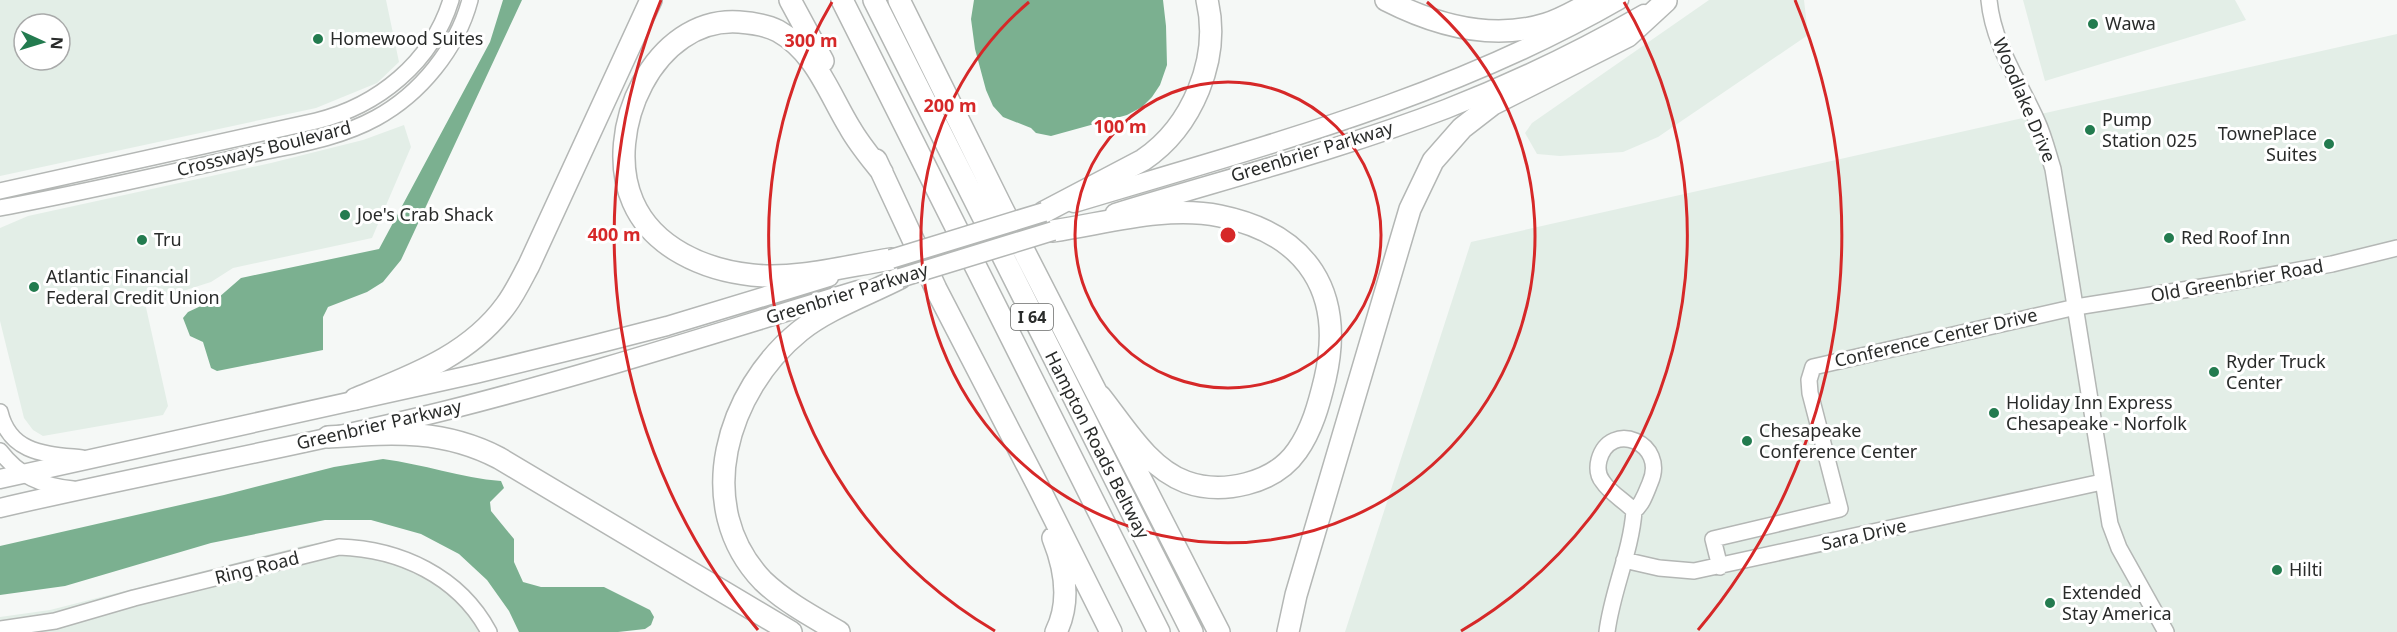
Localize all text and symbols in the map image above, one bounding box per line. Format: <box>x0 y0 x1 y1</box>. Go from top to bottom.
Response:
place label: Wawa <box>2105 11 2156 35</box>
north arrow <box>12 12 72 72</box>
marker: Wawa <box>2086 17 2100 31</box>
place label: Homewood Suites <box>330 26 483 50</box>
text: 300 m <box>784 28 838 52</box>
marker: Homewood Suites <box>311 32 325 46</box>
street label: Woodlake Drive <box>1988 34 2062 165</box>
text: N <box>46 36 68 50</box>
text: 200 m <box>923 93 977 117</box>
place label: Pump Station 025 <box>2102 107 2197 152</box>
text: 100 m <box>1093 114 1147 138</box>
street label: Crossways Boulevard <box>174 115 353 181</box>
street label: Greenbrier Parkway <box>1228 115 1397 187</box>
place label: TownePlace Suites <box>2218 121 2317 166</box>
marker: Pump Station 025 <box>2083 123 2097 137</box>
marker: TownePlace Suites <box>2322 137 2336 151</box>
place label: Joe's Crab Shack <box>355 202 494 226</box>
marker: Joe's Crab Shack <box>338 208 352 222</box>
text: 400 m <box>587 222 641 246</box>
centre of rings <box>1218 225 1238 245</box>
place label: Red Roof Inn <box>2181 225 2290 249</box>
place label: Tru <box>154 227 182 251</box>
marker: Red Roof Inn <box>2162 231 2176 245</box>
marker: Tru <box>135 233 149 247</box>
street label: Old Greenbrier Road <box>2149 253 2325 307</box>
street label: Greenbrier Parkway <box>763 257 932 329</box>
place label: Atlantic Financial Federal Credit Union <box>46 264 220 309</box>
marker: Atlantic Financial Federal Credit Union <box>27 280 41 294</box>
street label: Conference Center Drive <box>1832 302 2040 372</box>
road number: I 64 <box>1011 304 1053 330</box>
street label: Hampton Roads Beltway <box>1040 347 1156 543</box>
place label: Ryder Truck Center <box>2226 349 2326 394</box>
marker: Ryder Truck Center <box>2207 365 2221 379</box>
place label: Holiday Inn Express Chesapeake - Norfolk <box>2006 390 2187 435</box>
street label: Greenbrier Parkway <box>294 393 464 455</box>
marker: Holiday Inn Express Chesapeake - Norfolk <box>1987 406 2001 420</box>
place label: Chesapeake Conference Center <box>1759 418 1918 463</box>
marker: Chesapeake Conference Center <box>1740 434 1754 448</box>
street label: Sara Drive <box>1819 513 1909 555</box>
street label: Ring Road <box>212 545 301 589</box>
place label: Hilti <box>2289 557 2323 581</box>
marker: Hilti <box>2270 563 2284 577</box>
place label: Extended Stay America <box>2062 580 2172 625</box>
marker: Extended Stay America <box>2043 596 2057 610</box>

